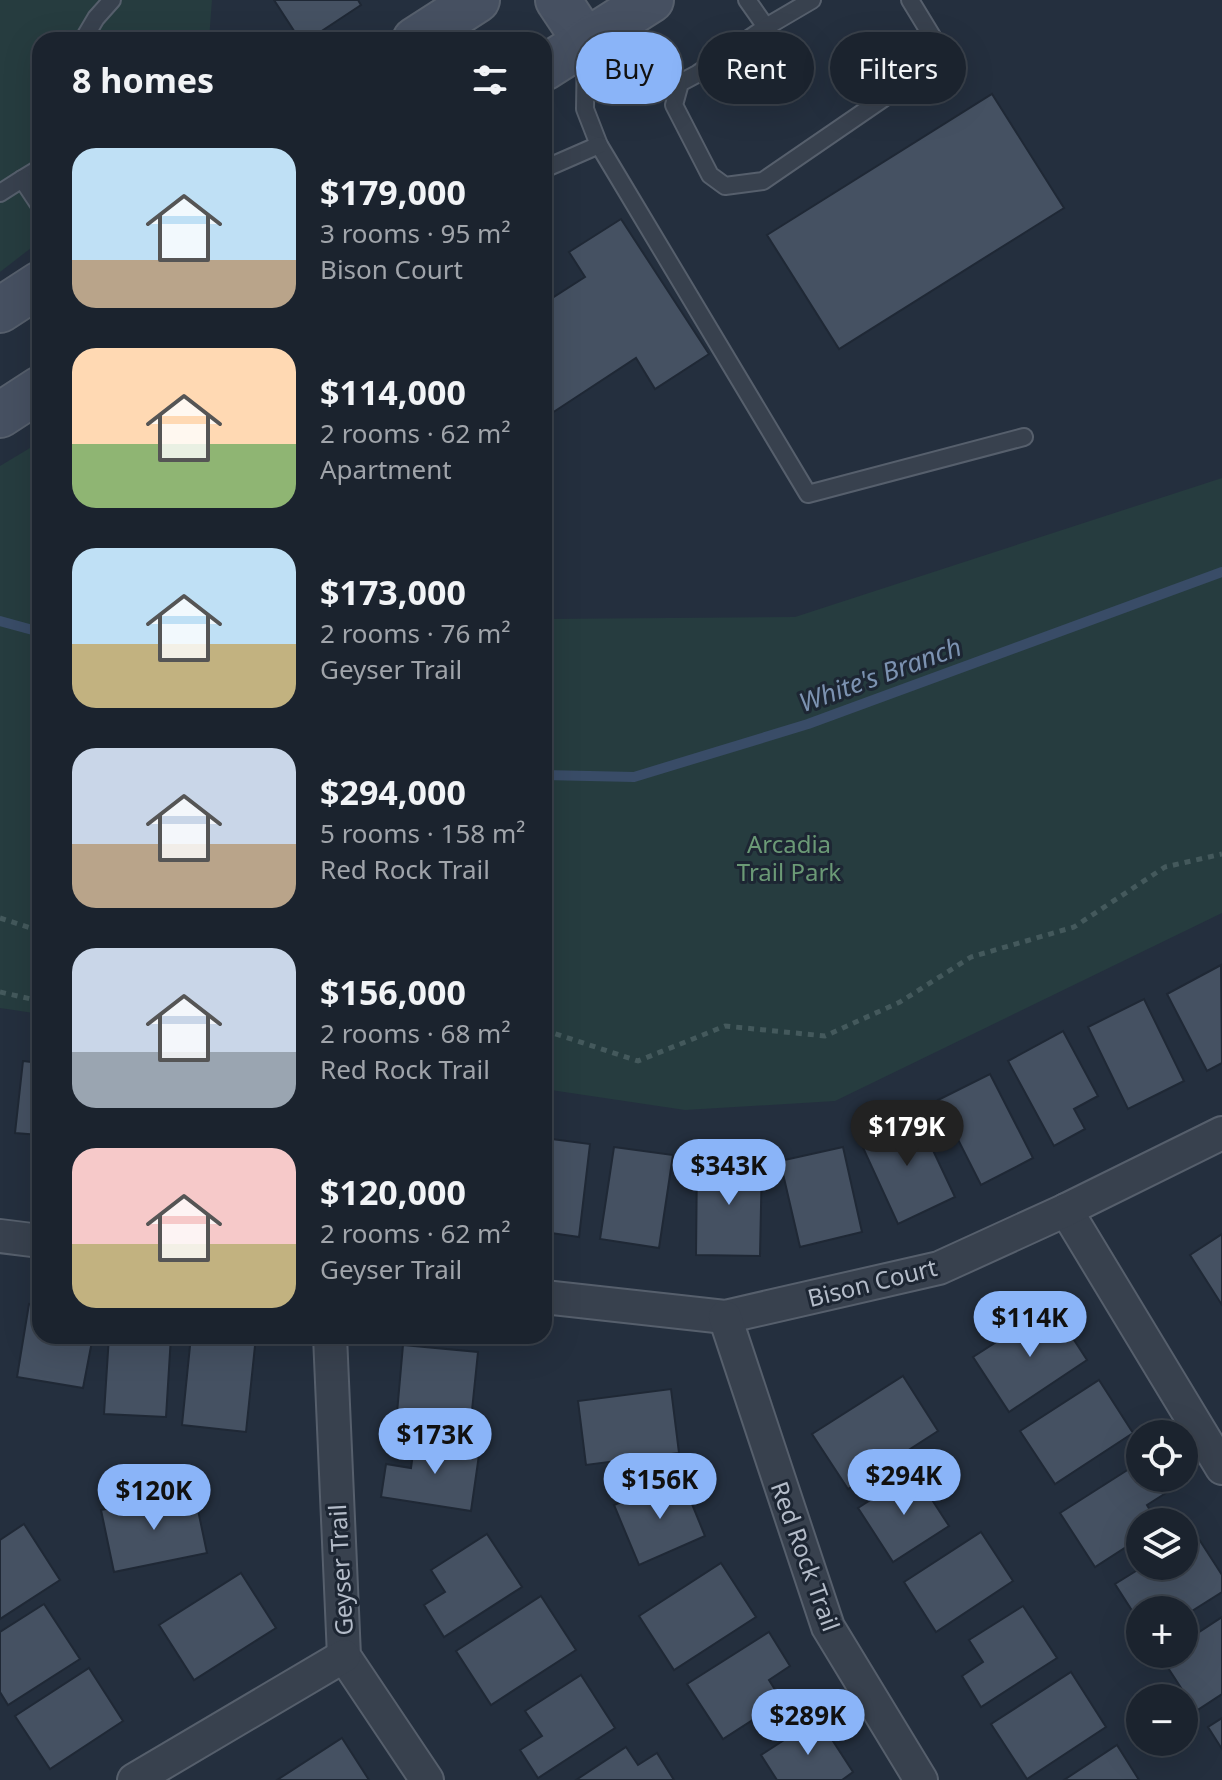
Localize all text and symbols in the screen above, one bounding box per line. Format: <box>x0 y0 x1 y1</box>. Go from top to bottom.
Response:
chip: Buy <box>576 32 682 104</box>
chip: Rent <box>698 32 814 104</box>
chip: Filters <box>830 32 966 104</box>
text: 8 homes <box>72 57 214 103</box>
icon: filters <box>468 58 512 102</box>
text: $179,000 <box>320 169 466 215</box>
icon: home <box>136 180 232 276</box>
text: 3 rooms · 95 m² <box>320 215 510 251</box>
text: Bison Court <box>320 251 463 287</box>
text: $114,000 <box>320 369 466 415</box>
icon: home <box>136 380 232 476</box>
text: 2 rooms · 62 m² <box>320 415 510 451</box>
text: Apartment <box>320 451 452 487</box>
text: $173,000 <box>320 569 466 615</box>
icon: home <box>136 580 232 676</box>
text: 2 rooms · 76 m² <box>320 615 510 651</box>
water label: White's Branch <box>794 628 966 720</box>
text: Geyser Trail <box>320 651 462 687</box>
text: $294,000 <box>320 769 466 815</box>
icon: home <box>136 780 232 876</box>
text: 5 rooms · 158 m² <box>320 815 525 851</box>
park label: Arcadia Trail Park <box>737 827 841 888</box>
text: Red Rock Trail <box>320 851 490 887</box>
text: $156,000 <box>320 969 466 1015</box>
icon: home <box>136 980 232 1076</box>
text: 2 rooms · 68 m² <box>320 1015 510 1051</box>
text: Red Rock Trail <box>320 1051 490 1087</box>
pin: $179K <box>851 1100 963 1168</box>
text: $179K <box>869 1108 945 1144</box>
pin: $343K <box>673 1139 785 1207</box>
text: $343K <box>691 1147 767 1183</box>
text: $120,000 <box>320 1169 466 1215</box>
icon: home <box>136 1180 232 1276</box>
text: 2 rooms · 62 m² <box>320 1215 510 1251</box>
street label: Bison Court <box>804 1250 940 1314</box>
text: Geyser Trail <box>320 1251 462 1287</box>
pin: $114K <box>974 1291 1086 1359</box>
text: $114K <box>992 1299 1068 1335</box>
pin: $173K <box>379 1408 491 1476</box>
text: $173K <box>397 1416 473 1452</box>
map controls <box>1126 1420 1198 1756</box>
button: locate <box>1126 1420 1198 1492</box>
pin: $294K <box>848 1449 960 1517</box>
pin: $156K <box>604 1453 716 1521</box>
text: $294K <box>866 1457 942 1493</box>
text: $156K <box>622 1461 698 1497</box>
pin: $120K <box>98 1464 210 1532</box>
text: $120K <box>116 1472 192 1508</box>
street label: Red Rock Trail <box>764 1477 848 1635</box>
street label: Geyser Trail <box>320 1504 360 1636</box>
button: layers <box>1126 1508 1198 1580</box>
button: + <box>1126 1596 1198 1668</box>
button: − <box>1126 1684 1198 1756</box>
pin: $289K <box>752 1689 864 1757</box>
text: $289K <box>770 1697 846 1733</box>

